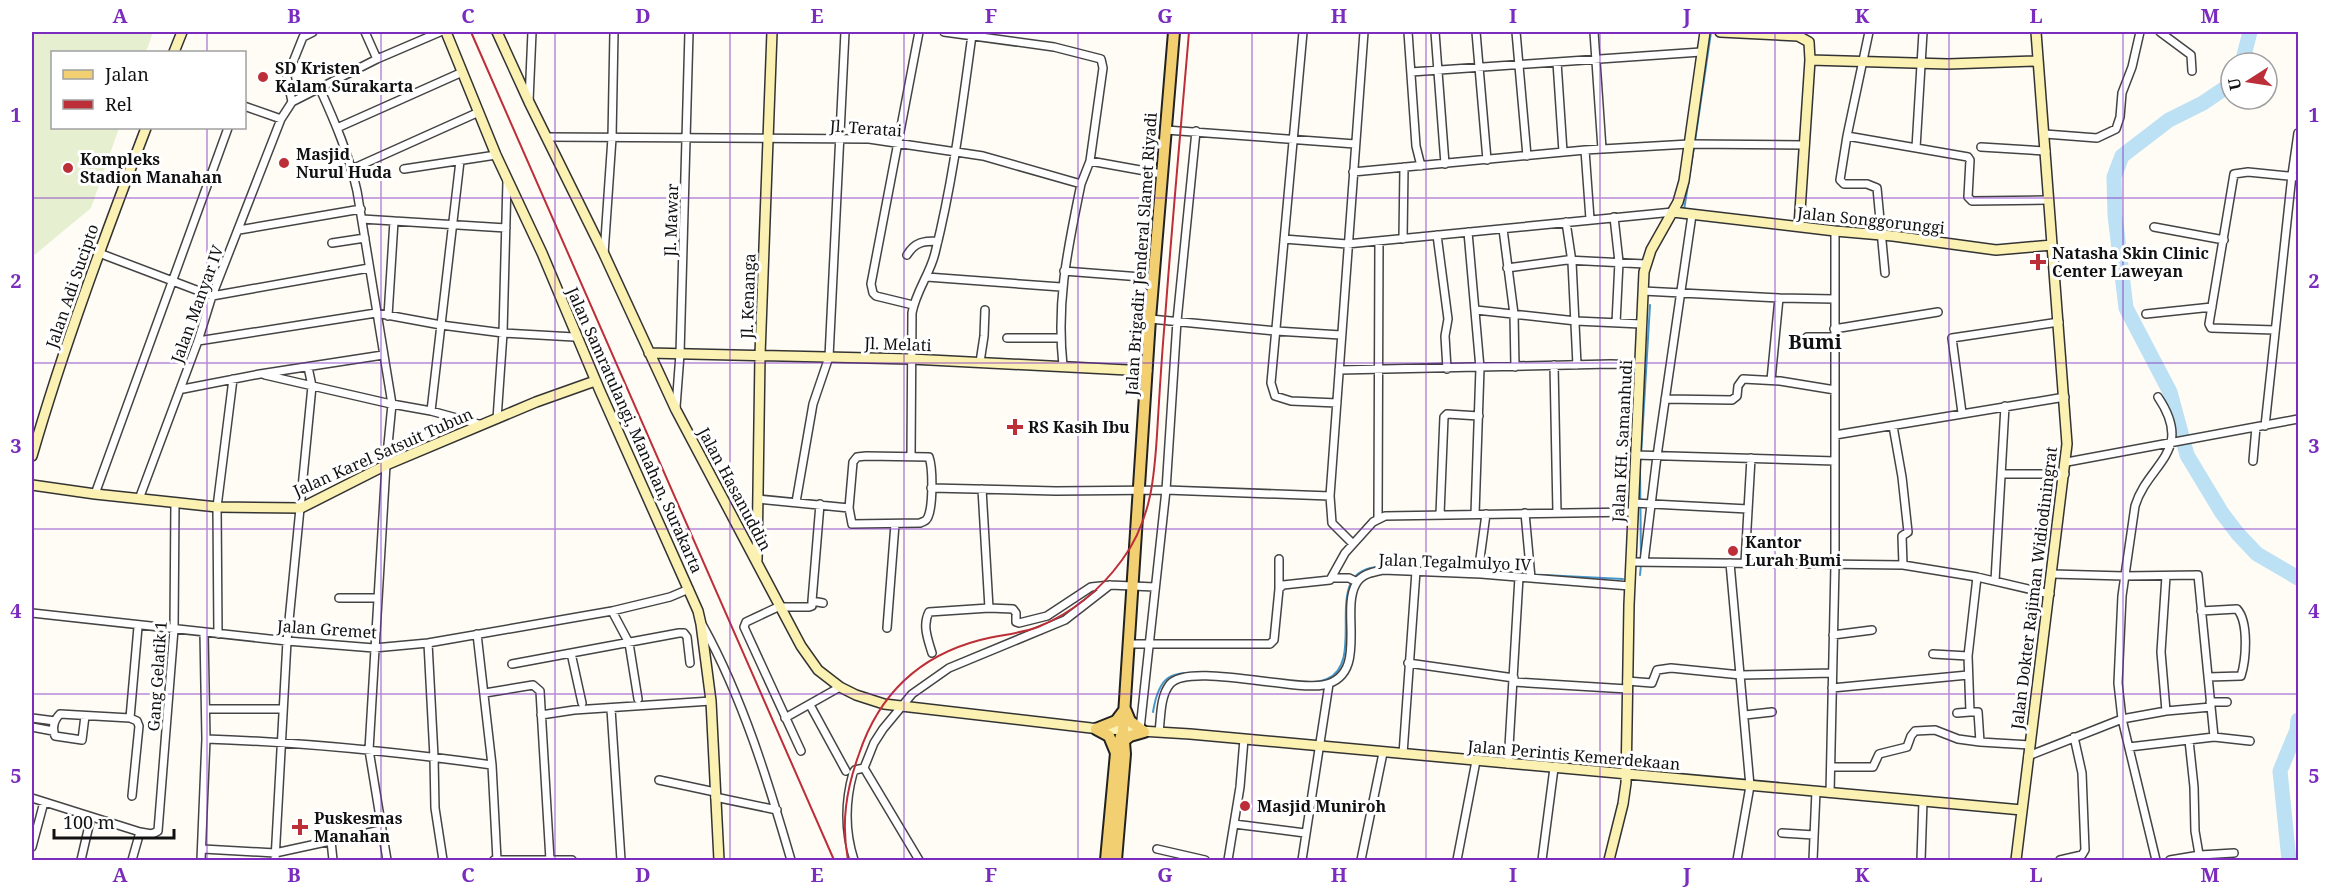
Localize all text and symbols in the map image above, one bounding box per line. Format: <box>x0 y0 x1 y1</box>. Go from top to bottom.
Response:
text: A <box>112 2 128 29</box>
text: B <box>287 2 301 29</box>
text: C <box>461 2 475 29</box>
text: D <box>635 2 651 29</box>
text: E <box>810 2 824 29</box>
text: F <box>985 2 997 29</box>
text: G <box>1157 2 1173 29</box>
text: H <box>1331 2 1347 29</box>
text: I <box>1509 2 1517 29</box>
text: J <box>1682 2 1691 29</box>
text: K <box>1855 2 1870 29</box>
text: L <box>2029 2 2043 29</box>
text: M <box>2200 2 2220 29</box>
legend <box>51 51 246 129</box>
north arrow <box>2219 51 2279 111</box>
place label: SD Kristen Kalam Surakarta <box>275 57 414 97</box>
text: Jalan <box>104 62 149 86</box>
marker: SD Kristen Kalam Surakarta <box>256 70 270 84</box>
text: U <box>2222 76 2246 92</box>
text: Rel <box>105 92 132 116</box>
text: 1 <box>10 101 22 128</box>
text: 1 <box>2308 101 2320 128</box>
street label: Jalan Brigadir Jenderal Slamet Riyadi <box>1120 112 1162 397</box>
street label: Jl. Teratai <box>828 114 903 141</box>
place label: Masjid Nurul Huda <box>296 143 392 183</box>
place label: Kompleks Stadion Manahan <box>80 148 222 188</box>
marker: Masjid Nurul Huda <box>277 156 291 170</box>
marker: Kompleks Stadion Manahan <box>61 161 75 175</box>
street label: Jl. Mawar <box>659 183 683 258</box>
street label: Jalan Songgorunggi <box>1795 201 1946 239</box>
street label: Jalan Adi Sucipto <box>40 221 104 352</box>
street label: Jalan Manyar IV <box>165 242 229 367</box>
place label: Natasha Skin Clinic Center Laweyan <box>2052 242 2209 282</box>
street label: Jl. Kenanga <box>735 253 760 340</box>
marker: Natasha Skin Clinic Center Laweyan <box>2029 253 2047 271</box>
text: 2 <box>10 267 22 294</box>
text: 2 <box>2308 267 2320 294</box>
street label: Jalan Samratulangi, Manahan, Surakarta <box>561 283 708 576</box>
district label: Bumi <box>1788 328 1842 355</box>
street label: Jl. Melati <box>863 332 932 356</box>
street label: Jalan KH. Samanhudi <box>1607 359 1637 524</box>
street label: Jalan Karel Satsuit Tubun <box>289 402 476 502</box>
place label: RS Kasih Ibu <box>1028 416 1130 438</box>
marker: RS Kasih Ibu <box>1006 418 1024 436</box>
street label: Jalan Hasanuddin <box>693 423 777 554</box>
text: 3 <box>10 432 22 459</box>
text: 3 <box>2308 432 2320 459</box>
street label: Jalan Dokter Rajiman Widiodiningrat <box>2006 445 2062 732</box>
place label: Kantor Lurah Bumi <box>1745 531 1842 571</box>
marker: Kantor Lurah Bumi <box>1726 544 1740 558</box>
street label: Jalan Tegalmulyo IV <box>1377 548 1532 576</box>
text: 4 <box>10 597 22 624</box>
text: 4 <box>2308 597 2320 624</box>
street label: Jalan Gremet <box>275 614 378 643</box>
street label: Gang Gelatik 1 <box>142 620 172 732</box>
street label: Jalan Perintis Kemerdekaan <box>1466 735 1681 775</box>
text: 5 <box>10 762 22 789</box>
text: 5 <box>2308 762 2320 789</box>
place label: Masjid Muniroh <box>1257 795 1387 817</box>
marker: Masjid Muniroh <box>1238 799 1252 813</box>
scale bar <box>54 802 174 840</box>
place label: Puskesmas Manahan <box>314 807 403 847</box>
text: 100 m <box>63 810 115 834</box>
marker: Puskesmas Manahan <box>291 818 309 836</box>
text: A <box>112 861 128 888</box>
text: B <box>287 861 301 888</box>
text: C <box>461 861 475 888</box>
text: D <box>635 861 651 888</box>
text: E <box>810 861 824 888</box>
text: F <box>985 861 997 888</box>
text: G <box>1157 861 1173 888</box>
text: H <box>1331 861 1347 888</box>
text: I <box>1509 861 1517 888</box>
text: J <box>1682 861 1691 888</box>
text: K <box>1855 861 1870 888</box>
text: L <box>2029 861 2043 888</box>
text: M <box>2200 861 2220 888</box>

